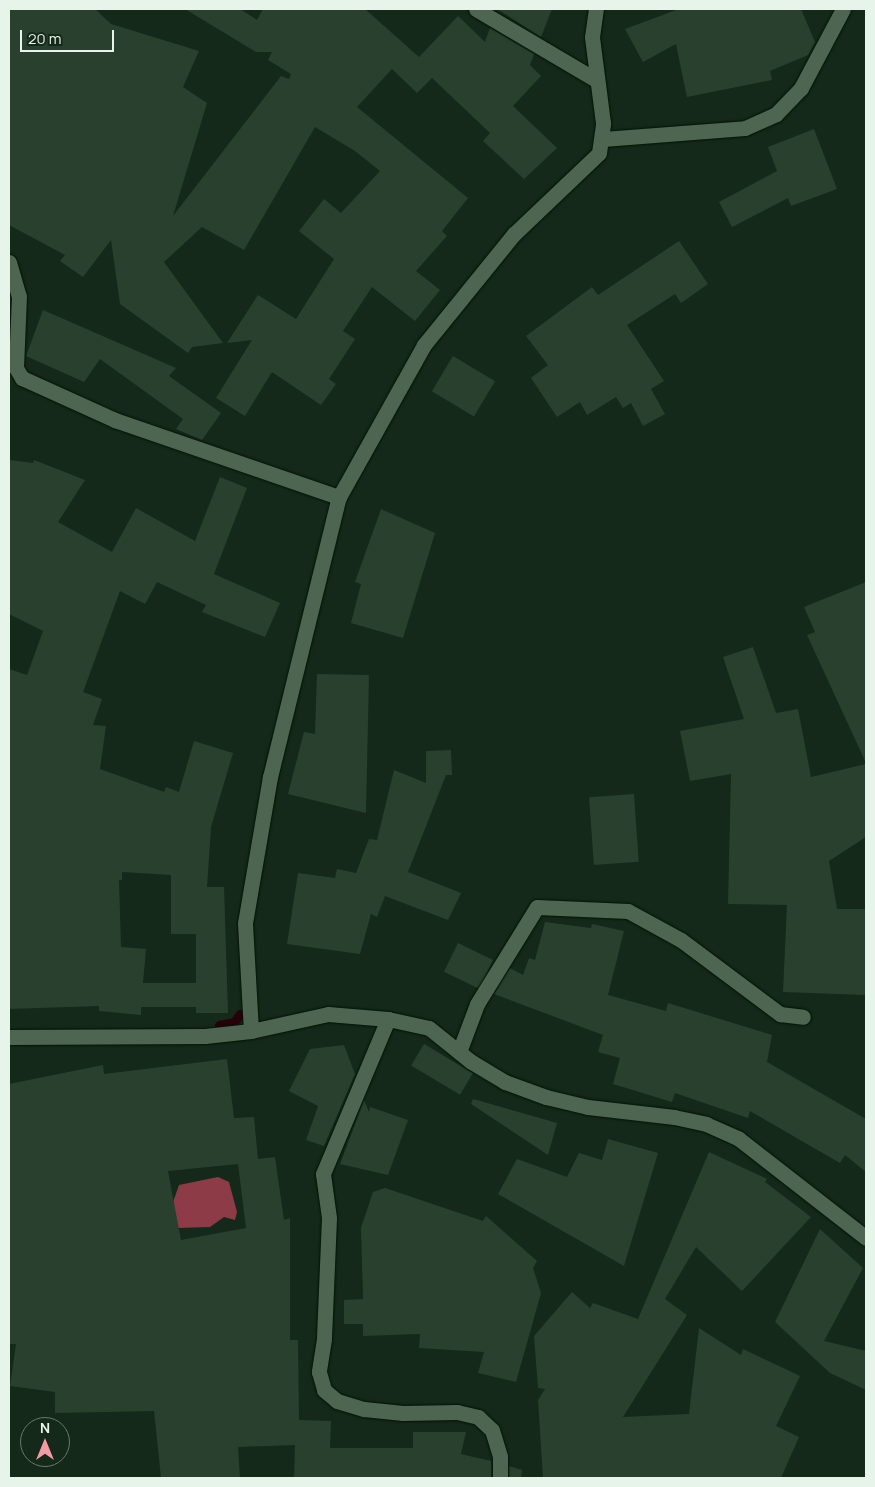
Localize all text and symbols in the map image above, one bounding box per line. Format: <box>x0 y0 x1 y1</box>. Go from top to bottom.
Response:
scale bar <box>22 20 116 52</box>
text: 20 m <box>28 28 61 49</box>
north arrow <box>20 1417 70 1467</box>
text: N <box>40 1418 50 1437</box>

